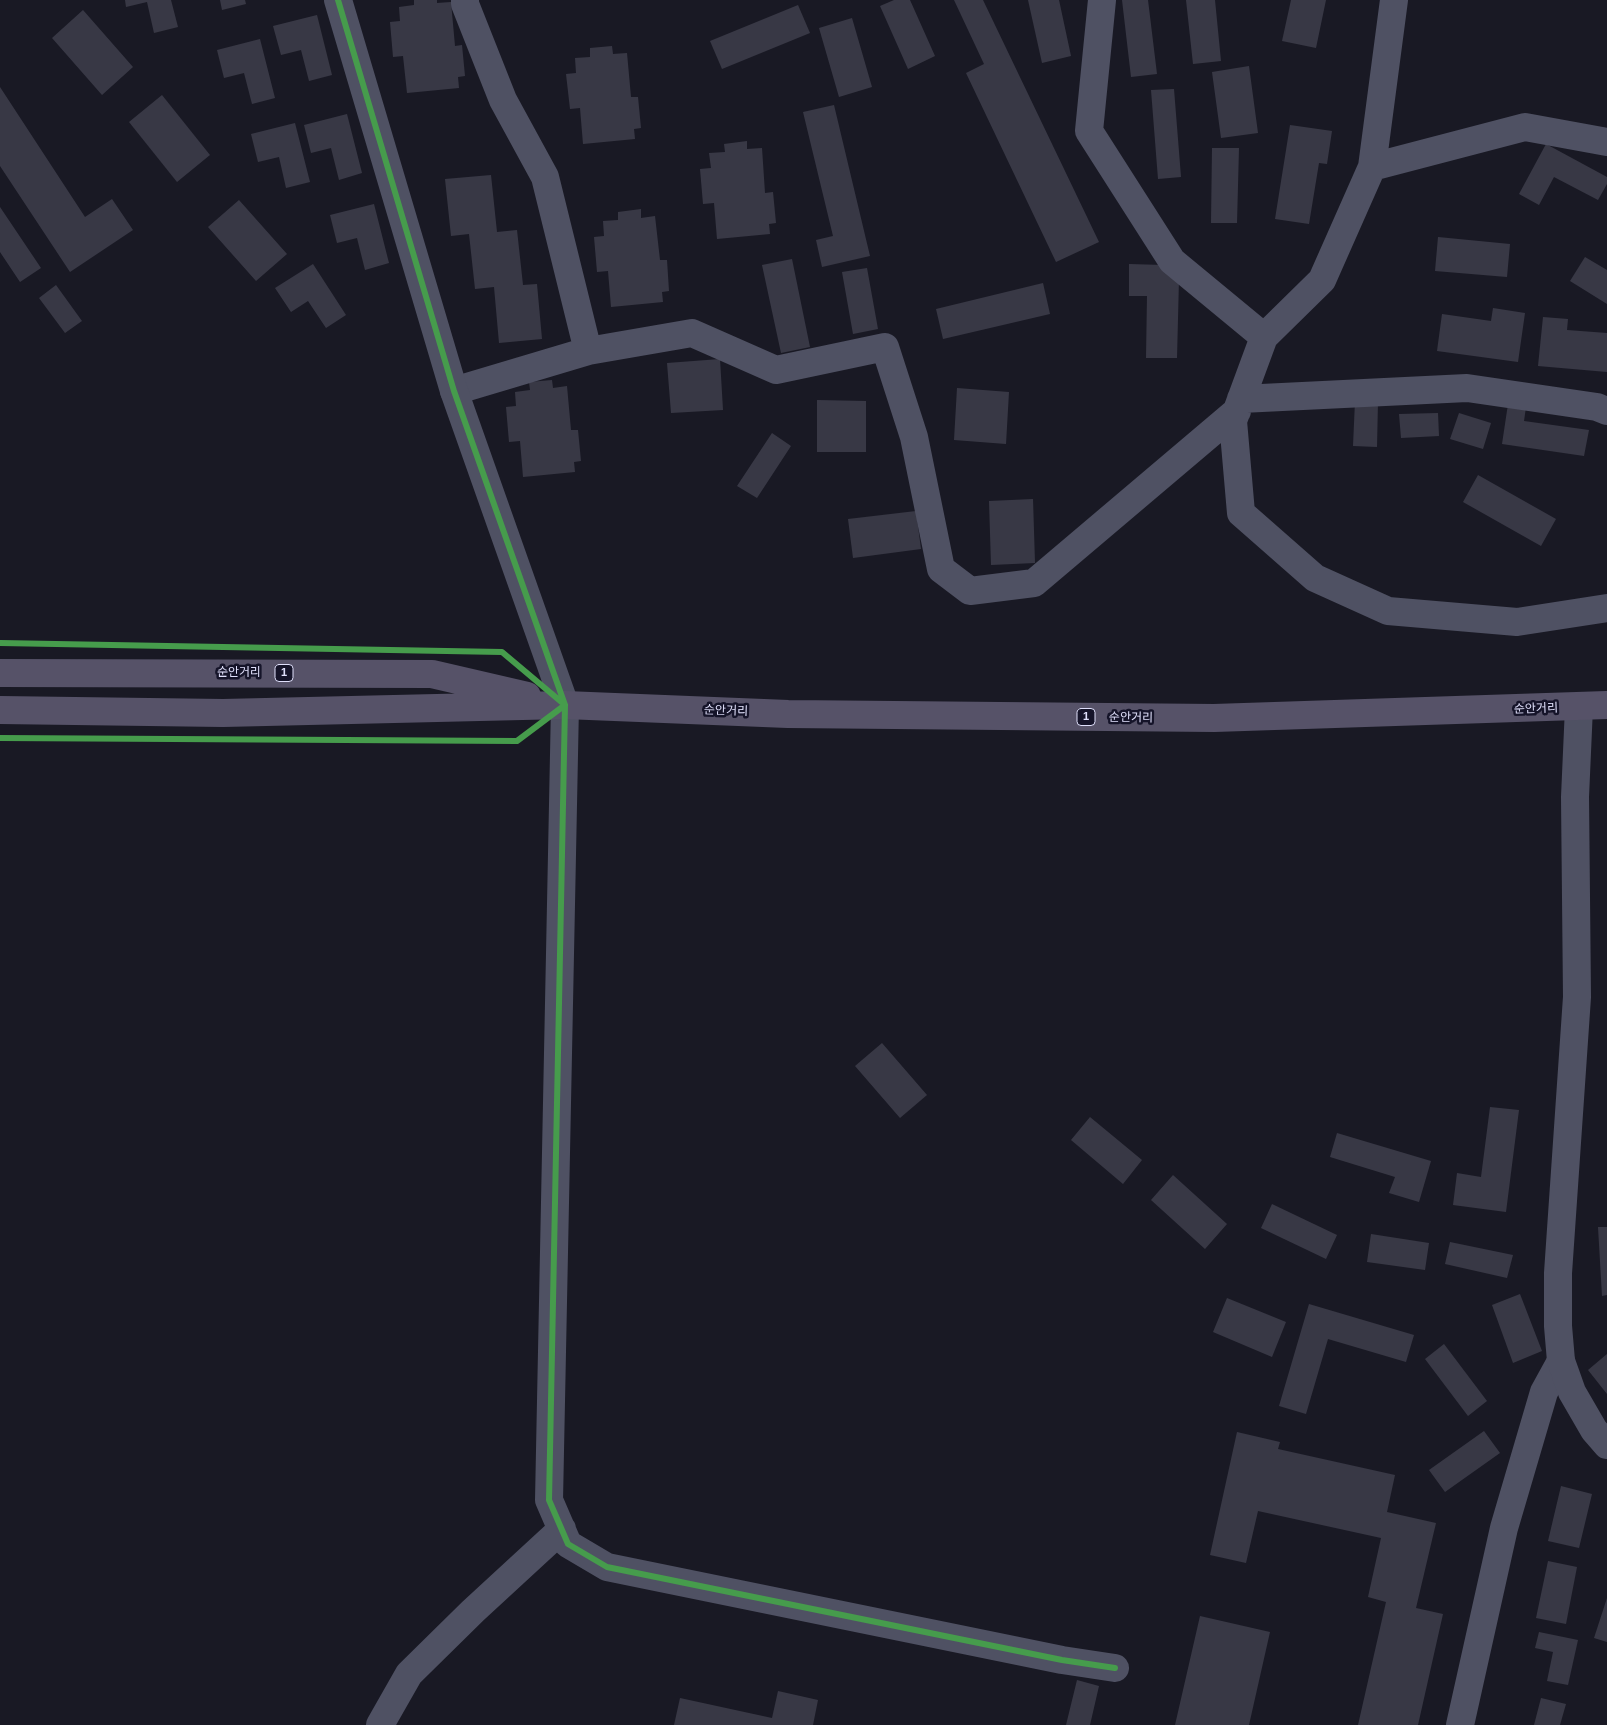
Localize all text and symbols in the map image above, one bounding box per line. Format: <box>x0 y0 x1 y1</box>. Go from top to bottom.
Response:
road number: 1 <box>275 664 293 681</box>
street label: 순안거리 <box>217 666 261 680</box>
street label: 순안거리 <box>1514 701 1558 717</box>
street label: 순안거리 <box>704 703 748 719</box>
road number: 1 <box>1077 709 1095 726</box>
street label: 순안거리 <box>1109 710 1153 726</box>

